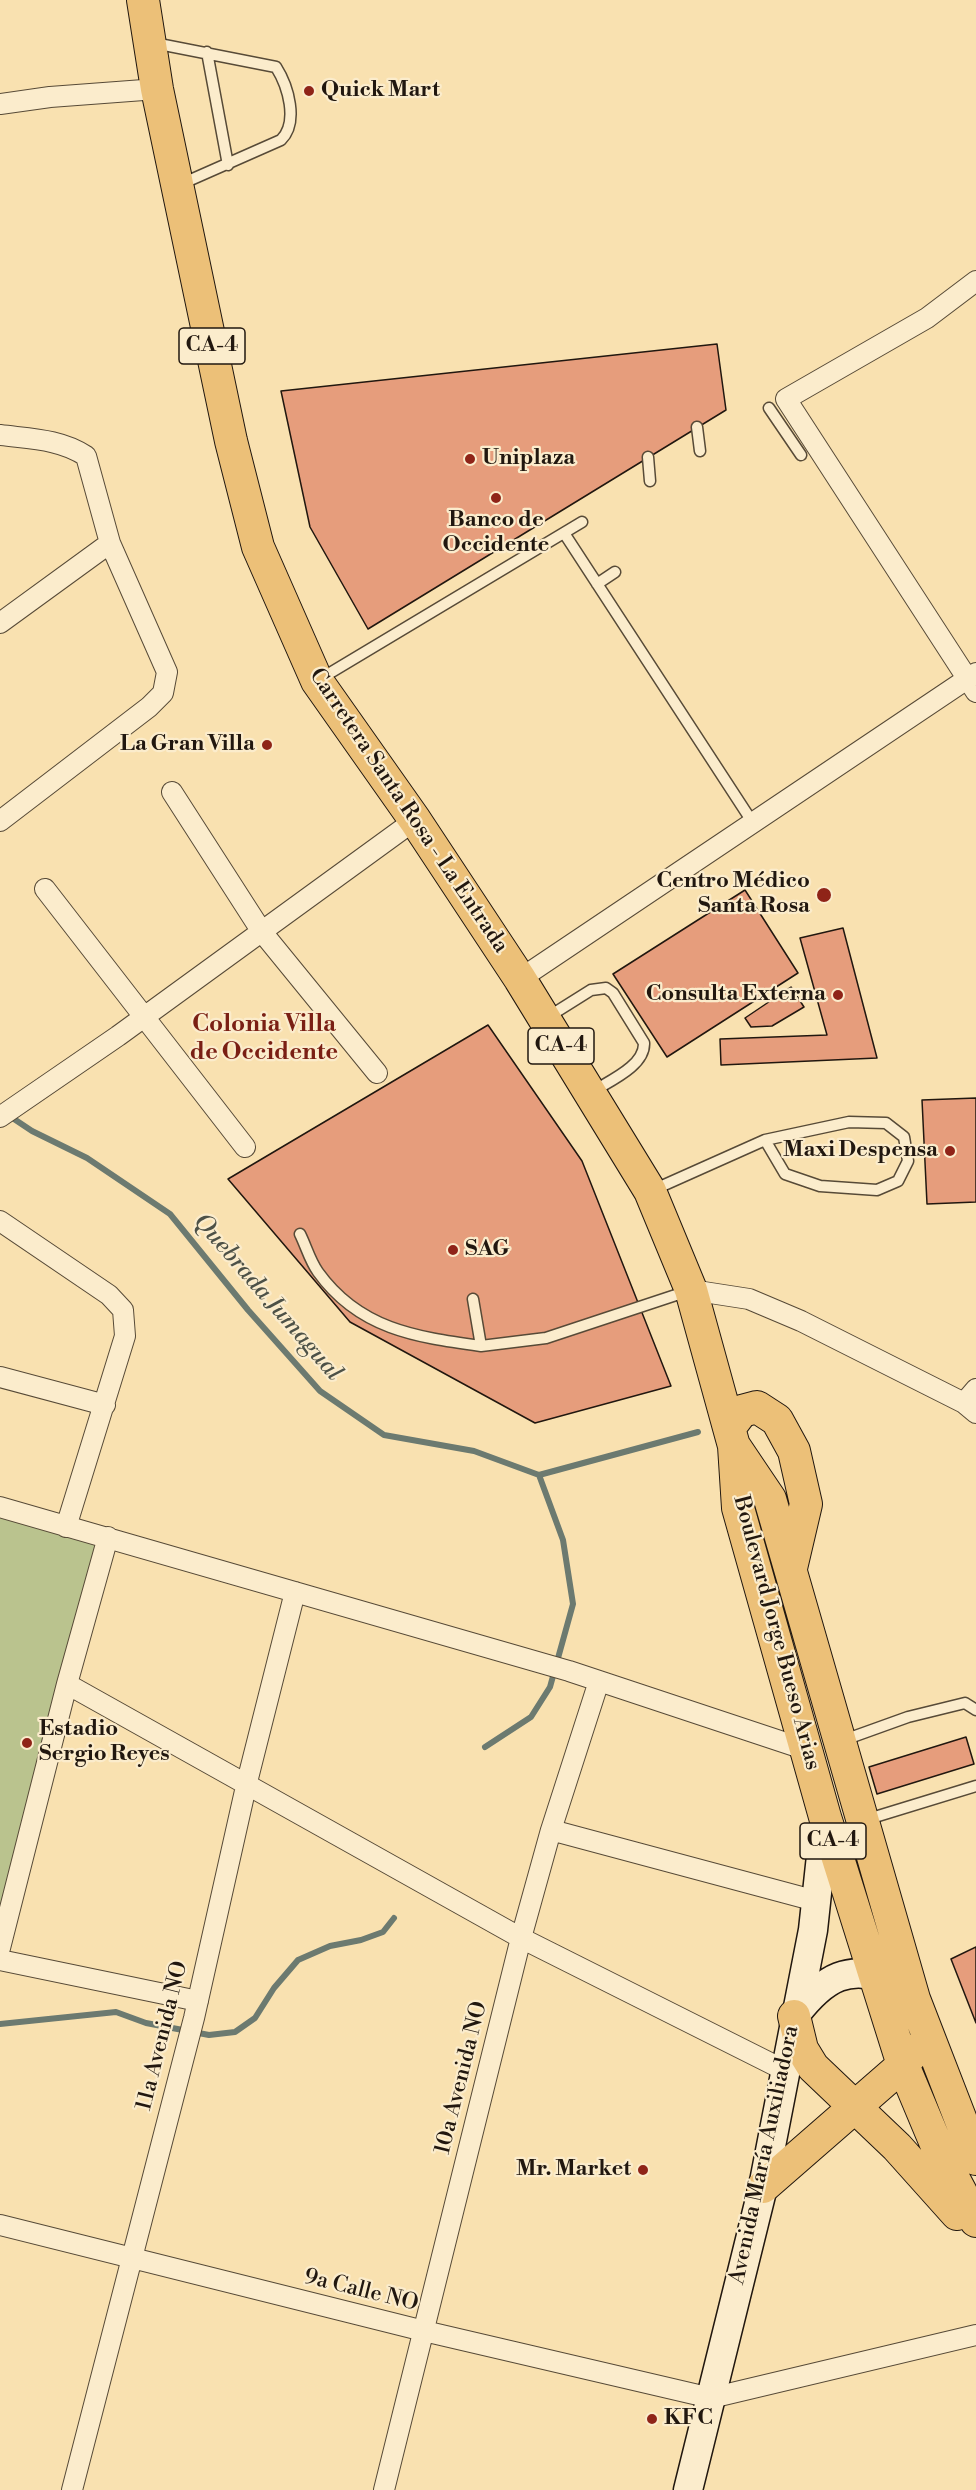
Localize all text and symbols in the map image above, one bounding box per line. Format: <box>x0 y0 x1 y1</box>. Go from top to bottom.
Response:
place label: Quick Mart <box>321 78 440 104</box>
marker: Quick Mart <box>302 84 316 98</box>
road number: CA-4 <box>179 328 245 364</box>
place label: Uniplaza <box>482 446 575 472</box>
marker: Uniplaza <box>463 452 477 466</box>
marker: Banco de Occidente <box>489 491 503 505</box>
place label: Banco de Occidente <box>443 508 549 560</box>
street label: Carretera Santa Rosa - La Entrada <box>303 664 513 958</box>
place label: La Gran Villa <box>120 732 255 758</box>
marker: La Gran Villa <box>260 738 274 752</box>
place label: Centro Médico Santa Rosa <box>656 869 810 920</box>
marker: Centro Médico Santa Rosa <box>815 886 833 904</box>
place label: Consulta Externa <box>646 982 826 1008</box>
marker: Consulta Externa <box>831 988 845 1002</box>
district label: Colonia Villa de Occidente <box>190 1011 338 1067</box>
road number: CA-4 <box>528 1028 594 1064</box>
place label: Maxi Despensa <box>783 1138 938 1164</box>
marker: Maxi Despensa <box>943 1144 957 1158</box>
water label: Quebrada Jumagual <box>186 1208 348 1388</box>
place label: SAG <box>465 1237 510 1263</box>
marker: SAG <box>446 1243 460 1257</box>
street label: Boulevard Jorge Bueso Arias <box>727 1493 825 1773</box>
place label: Estadio Sergio Reyes <box>39 1717 170 1768</box>
marker: Estadio Sergio Reyes <box>20 1736 34 1750</box>
road number: CA-4 <box>800 1823 866 1859</box>
street label: 11a Avenida NO <box>132 1959 194 2113</box>
street label: 10a Avenida NO <box>430 1999 494 2157</box>
street label: Avenida María Auxiliadora <box>725 2023 805 2287</box>
place label: Mr. Market <box>516 2157 631 2183</box>
marker: Mr. Market <box>636 2163 650 2177</box>
street label: 9a Calle NO <box>301 2264 421 2318</box>
place label: KFC <box>664 2406 713 2432</box>
marker: KFC <box>645 2412 659 2426</box>

